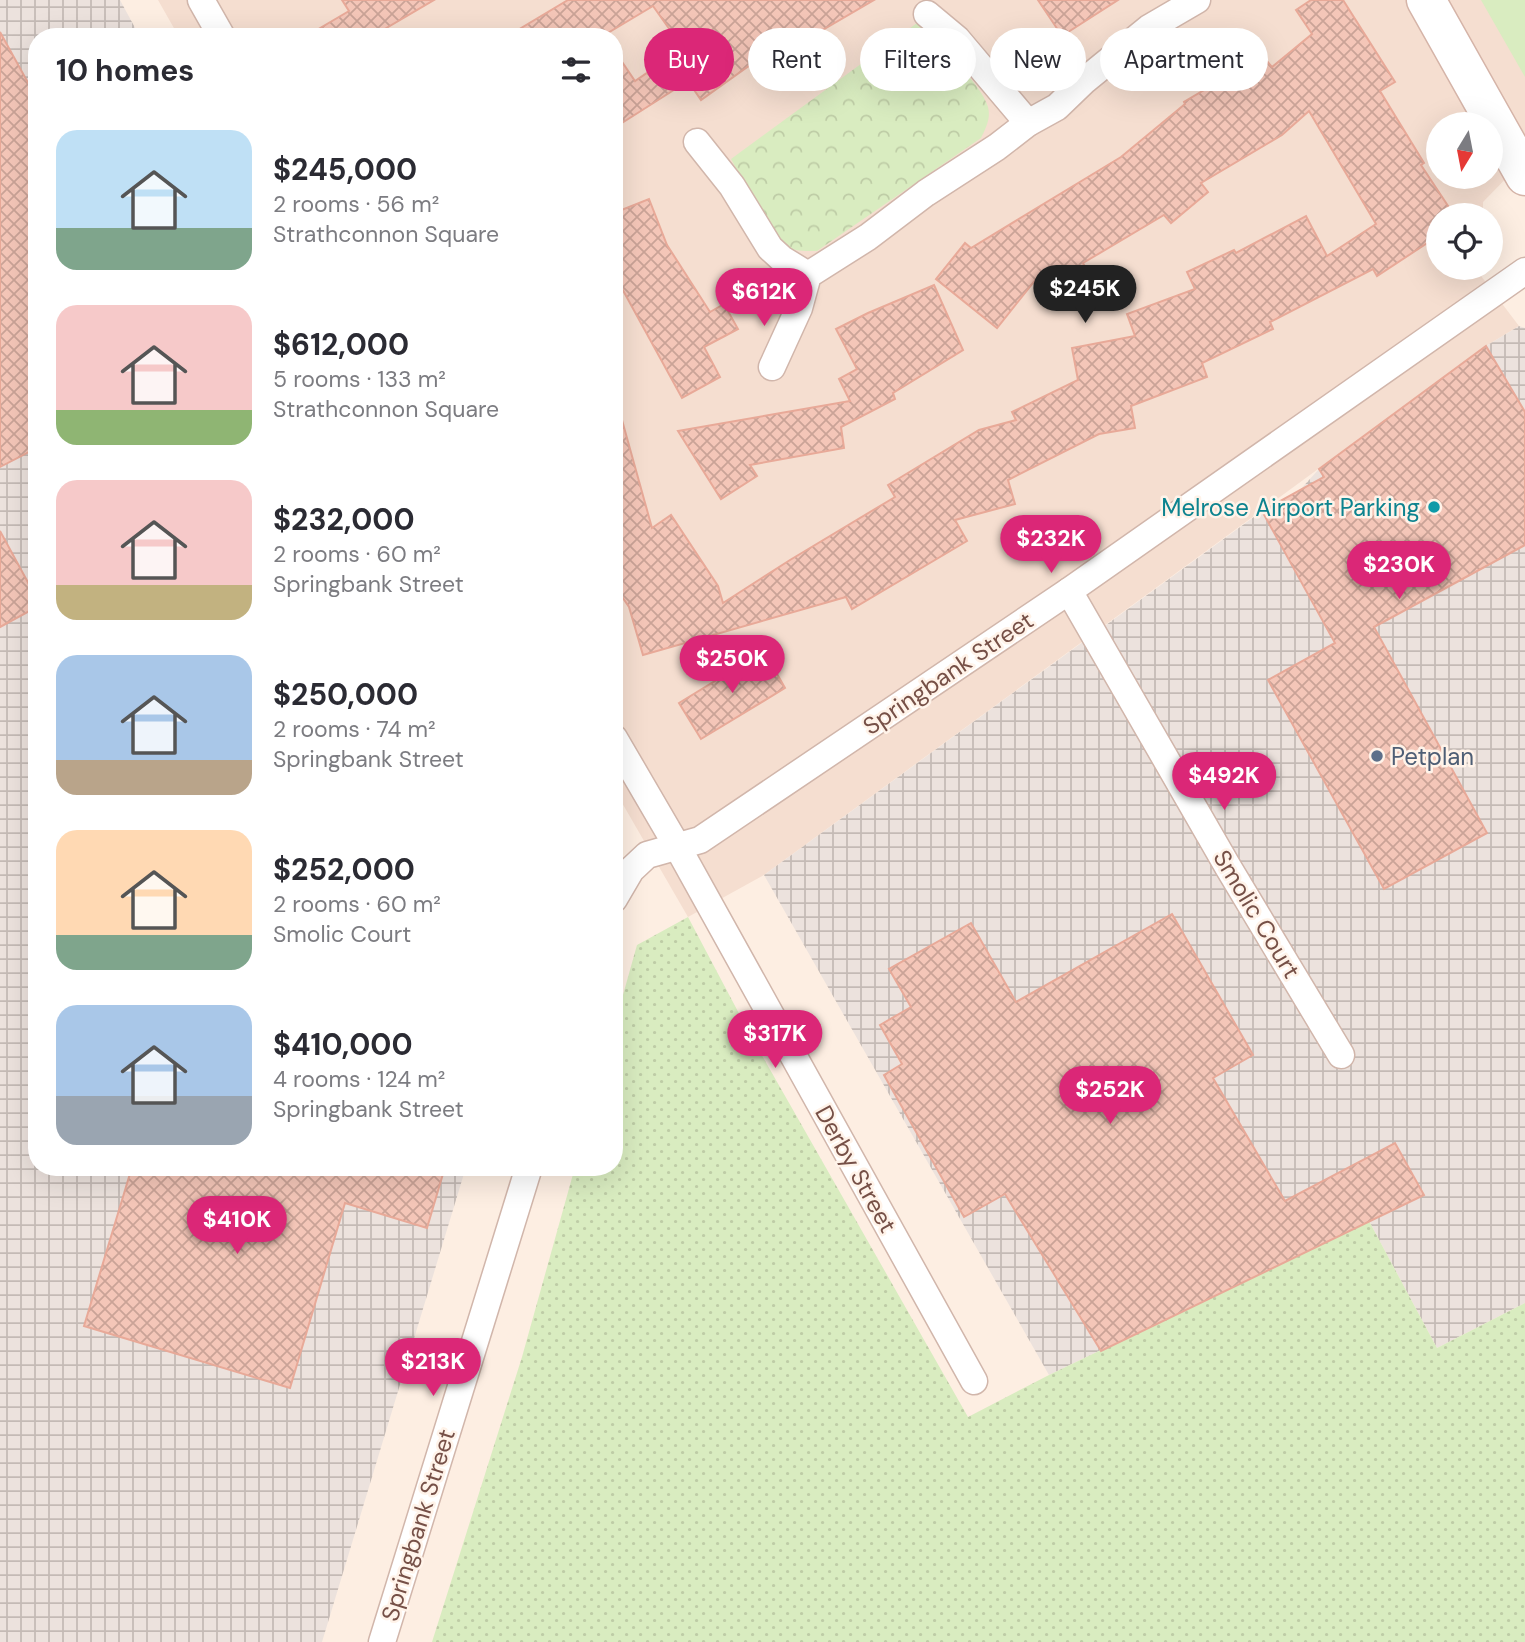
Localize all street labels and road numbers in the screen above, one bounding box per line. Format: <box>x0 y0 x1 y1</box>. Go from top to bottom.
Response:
street label: Springbank Street <box>857 604 1039 742</box>
street label: Smolic Court <box>1207 844 1307 984</box>
street label: Derby Street <box>808 1100 904 1238</box>
street label: Springbank Street <box>374 1425 462 1625</box>

